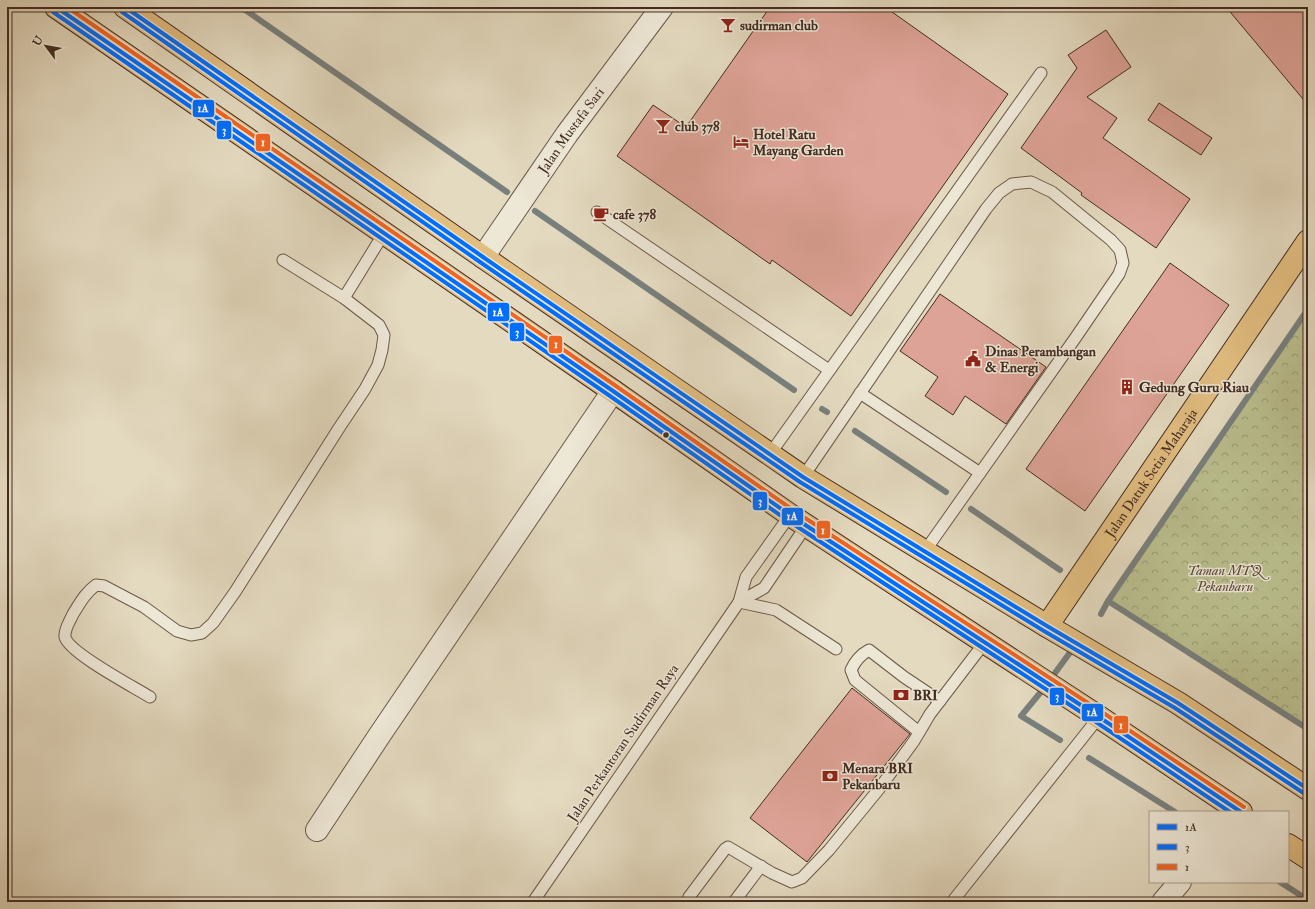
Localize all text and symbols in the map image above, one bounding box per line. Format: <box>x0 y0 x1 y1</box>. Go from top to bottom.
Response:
bar icon: sudirman club <box>719 16 737 34</box>
place label: sudirman club <box>740 17 818 34</box>
north arrow <box>26 26 66 66</box>
text: U <box>30 33 46 48</box>
street label: Jalan Mustafa Sari <box>533 84 608 178</box>
line badge: 1A <box>192 99 215 118</box>
text: 1A <box>198 102 209 115</box>
bar icon: club 378 <box>654 117 672 135</box>
place label: club 378 <box>675 118 720 135</box>
line badge: 3 <box>216 120 232 140</box>
text: 3 <box>222 124 226 137</box>
place label: Hotel Ratu Mayang Garden <box>752 126 844 160</box>
line badge: 1 <box>255 133 271 152</box>
hotel icon: Hotel Ratu Mayang Garden <box>732 133 750 151</box>
text: 1 <box>261 136 265 149</box>
cafe icon: cafe 378 <box>592 205 610 223</box>
place label: cafe 378 <box>613 206 656 223</box>
line badge: 1A <box>487 302 510 322</box>
text: 1A <box>493 306 504 319</box>
line badge: 3 <box>509 322 525 342</box>
text: 3 <box>515 326 519 339</box>
line badge: 1 <box>548 335 563 354</box>
text: 1 <box>554 338 558 351</box>
place label: Dinas Perambangan & Energi <box>985 343 1097 377</box>
public building icon: Dinas Perambangan & Energi <box>964 350 982 368</box>
building icon: Gedung Guru Riau <box>1118 378 1136 396</box>
place label: Gedung Guru Riau <box>1139 379 1250 397</box>
street label: Jalan Datuk Setia Maharaja <box>1100 405 1201 542</box>
unlabelled marker <box>661 430 671 440</box>
line badge: 3 <box>752 491 768 511</box>
text: 3 <box>758 495 762 508</box>
line badge: 1A <box>781 507 804 526</box>
text: 1A <box>787 510 798 523</box>
line badge: 1 <box>816 520 831 539</box>
text: 1 <box>821 524 825 537</box>
park label: Taman MTQ Pekanbaru <box>1188 562 1269 595</box>
street label: Jalan Perkantoran Sudirman Raya <box>563 661 683 826</box>
bank icon: BRI <box>892 686 910 704</box>
place label: BRI <box>913 687 938 704</box>
line badge: 3 <box>1049 687 1065 706</box>
text: 3 <box>1055 690 1059 703</box>
line badge: 1A <box>1081 703 1104 722</box>
text: 1A <box>1087 706 1098 719</box>
line badge: 1 <box>1113 715 1129 734</box>
text: 1 <box>1119 719 1123 732</box>
place label: Menara BRI Pekanbaru <box>841 760 913 793</box>
bank icon: Menara BRI Pekanbaru <box>821 767 839 785</box>
legend <box>1149 811 1289 883</box>
text: 1A <box>1185 820 1197 835</box>
text: 3 <box>1185 840 1190 855</box>
text: 1 <box>1185 860 1189 875</box>

